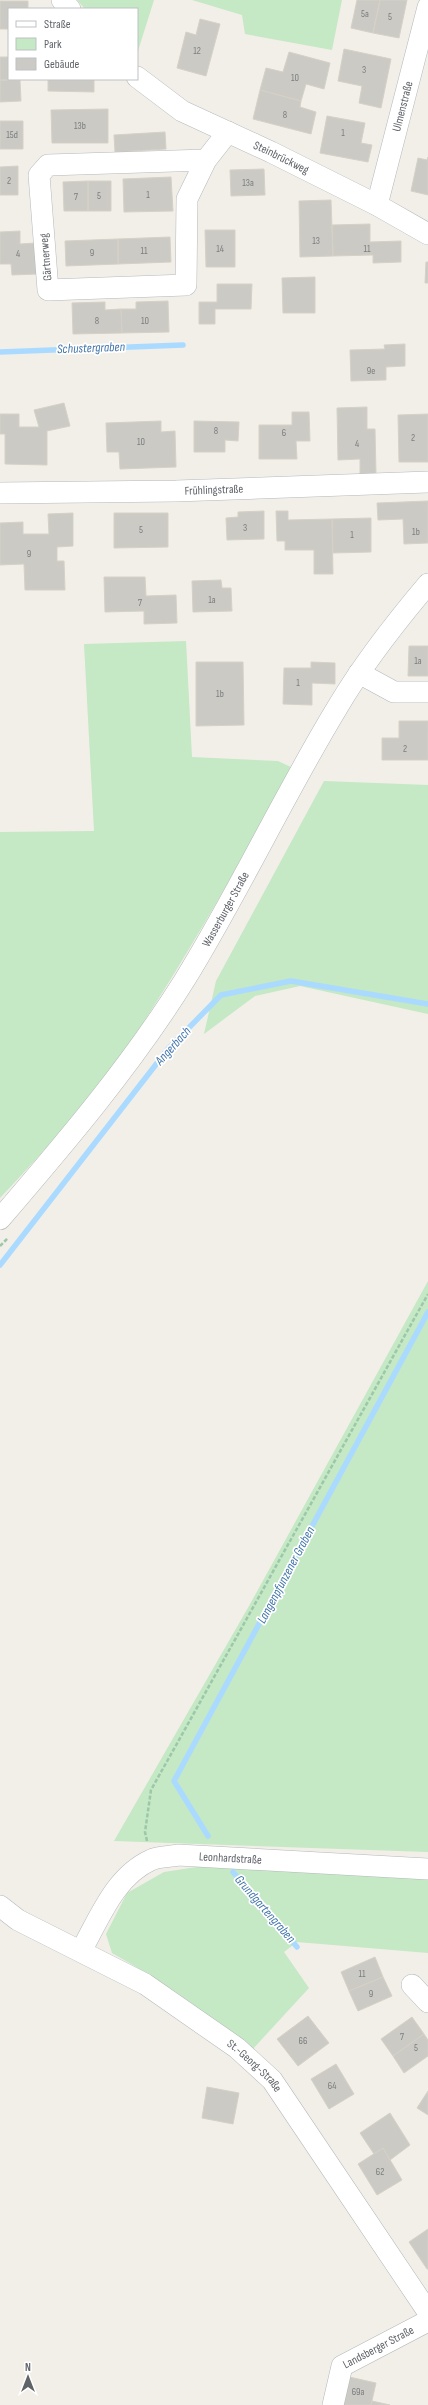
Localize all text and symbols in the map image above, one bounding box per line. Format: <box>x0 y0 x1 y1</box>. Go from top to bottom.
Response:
legend <box>8 8 138 80</box>
house number: 5a <box>361 8 369 20</box>
house number: 5 <box>388 11 392 23</box>
text: Straße <box>44 17 71 32</box>
text: Park <box>44 37 62 52</box>
house number: 12 <box>193 45 201 57</box>
text: Gebäude <box>44 57 79 72</box>
house number: 3 <box>362 64 366 76</box>
house number: 10 <box>291 72 299 84</box>
street label: Ulmenstraße <box>389 79 416 133</box>
house number: 8 <box>283 109 287 121</box>
house number: 13b <box>74 120 86 132</box>
house number: 1 <box>341 127 345 139</box>
house number: 15d <box>6 129 18 141</box>
street label: Steinbrückweg <box>251 137 312 177</box>
house number: 2 <box>7 175 11 187</box>
house number: 13a <box>242 177 254 189</box>
house number: 1 <box>146 189 150 201</box>
house number: 5 <box>97 190 101 202</box>
house number: 7 <box>74 191 78 203</box>
street label: Gärtnerweg <box>36 232 56 281</box>
house number: 13 <box>312 235 320 247</box>
house number: 14 <box>216 243 224 255</box>
house number: 11 <box>364 243 371 255</box>
house number: 11 <box>141 245 148 257</box>
house number: 9 <box>90 247 94 259</box>
house number: 4 <box>16 248 20 260</box>
house number: 8 <box>95 315 99 327</box>
house number: 10 <box>141 315 149 327</box>
water label: Schustergraben <box>57 339 126 357</box>
house number: 9e <box>367 365 375 377</box>
house number: 8 <box>214 425 218 437</box>
house number: 6 <box>282 427 286 439</box>
house number: 2 <box>411 432 415 444</box>
house number: 10 <box>137 436 145 448</box>
house number: 4 <box>355 438 359 450</box>
street label: Frühlingstraße <box>184 481 244 498</box>
house number: 3 <box>243 522 247 534</box>
house number: 5 <box>139 524 143 536</box>
house number: 1b <box>412 526 420 538</box>
house number: 1 <box>350 529 354 541</box>
house number: 9 <box>27 548 31 560</box>
house number: 1a <box>208 594 216 606</box>
house number: 7 <box>138 597 142 609</box>
house number: 1a <box>414 655 422 667</box>
house number: 1 <box>296 677 300 689</box>
house number: 1b <box>216 688 224 700</box>
house number: 2 <box>403 743 407 755</box>
street label: Wasserburger Straße <box>199 869 252 949</box>
water label: Angerbach <box>151 1023 195 1069</box>
water label: Langenpfunzener Graben <box>254 1523 319 1626</box>
street label: Leonhardstraße <box>198 1849 262 1867</box>
water label: Grundgartengraben <box>231 1872 299 1947</box>
house number: 11 <box>359 1968 366 1980</box>
house number: 9 <box>369 1988 373 2000</box>
house number: 7 <box>400 2031 404 2043</box>
house number: 66 <box>299 2035 307 2047</box>
street label: St.-Georg-Straße <box>224 2036 285 2095</box>
house number: 5 <box>414 2042 418 2054</box>
house number: 64 <box>328 2080 336 2092</box>
house number: 62 <box>376 2166 384 2178</box>
street label: Landsberger Straße <box>340 2322 416 2372</box>
north arrow <box>8 2357 48 2397</box>
text: N <box>25 2361 31 2374</box>
house number: 69a <box>352 2386 364 2398</box>

